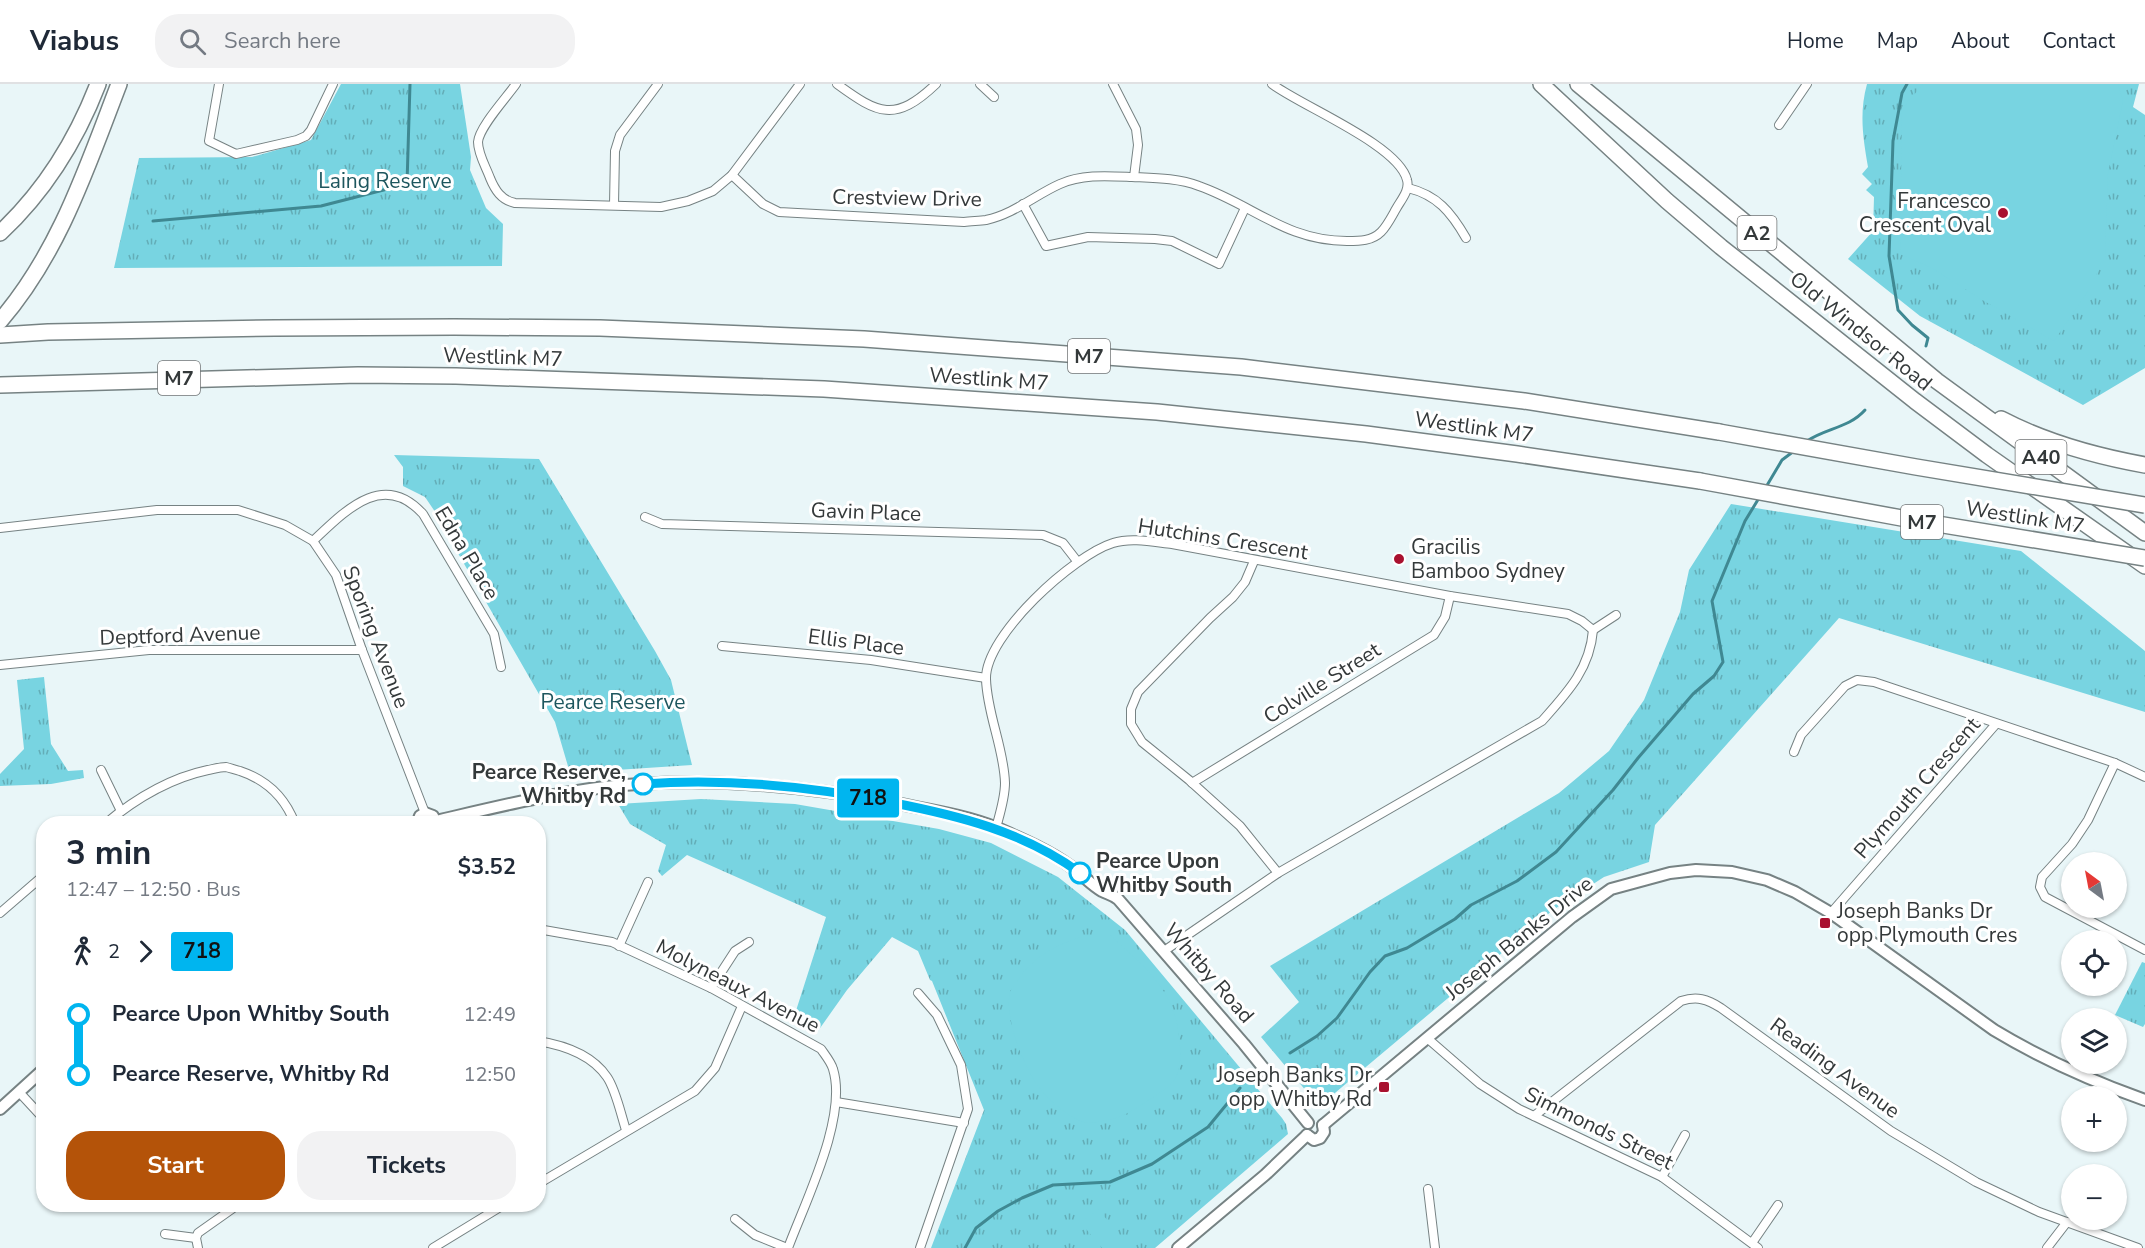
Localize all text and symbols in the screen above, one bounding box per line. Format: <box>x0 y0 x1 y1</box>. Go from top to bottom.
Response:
search box <box>155 14 575 68</box>
text: Viabus <box>30 22 119 60</box>
icon: search <box>176 25 209 58</box>
text: Search here <box>224 26 341 56</box>
text: Home <box>1787 27 1844 55</box>
text: Map <box>1877 27 1918 55</box>
text: About <box>1951 27 2009 55</box>
text: Contact <box>2042 27 2115 55</box>
park label: Laing Reserve <box>318 167 452 195</box>
street label: Crestview Drive <box>832 183 982 213</box>
place label: Francesco Crescent Oval <box>1859 187 1992 239</box>
marker: Francesco Crescent Oval <box>1996 206 2010 220</box>
road number: A2 <box>1738 216 1776 250</box>
street label: Old Windsor Road <box>1784 265 1938 397</box>
road number: M7 <box>1068 339 1110 373</box>
street label: Westlink M7 <box>443 341 563 373</box>
road number: M7 <box>158 361 200 395</box>
street label: Westlink M7 <box>928 361 1050 397</box>
street label: Westlink M7 <box>1413 405 1535 449</box>
road number: A40 <box>2016 440 2066 474</box>
street label: Westlink M7 <box>1964 494 2086 540</box>
street label: Gavin Place <box>810 496 922 528</box>
street label: Edna Place <box>428 501 506 605</box>
road number: M7 <box>1901 505 1943 539</box>
street label: Hutchins Crescent <box>1136 512 1311 566</box>
place label: Gracilis Bamboo Sydney <box>1411 533 1565 585</box>
marker: Gracilis Bamboo Sydney <box>1392 552 1406 566</box>
street label: Sporing Avenue <box>336 562 416 712</box>
street label: Deptford Avenue <box>99 618 261 652</box>
street label: Ellis Place <box>806 622 906 662</box>
street label: Colville Street <box>1258 636 1386 730</box>
park label: Pearce Reserve <box>541 688 685 716</box>
street label: Plymouth Crescent <box>1848 711 1987 865</box>
place label: Pearce Reserve, Whitby Rd <box>472 758 626 810</box>
marker: Pearce Reserve, Whitby Rd <box>632 773 654 795</box>
line badge: 718 <box>834 778 902 818</box>
text: 718 <box>849 784 887 812</box>
text: 3 min <box>66 831 151 876</box>
place label: Pearce Upon Whitby South <box>1096 847 1232 899</box>
text: $3.52 <box>458 852 516 882</box>
north arrow <box>2061 852 2127 918</box>
map controls <box>2061 852 2127 1230</box>
marker: Pearce Upon Whitby South <box>1069 862 1091 884</box>
street label: Joseph Banks Drive <box>1439 870 1599 1007</box>
text: 12:47 – 12:50 · Bus <box>66 876 241 903</box>
place label: Joseph Banks Dr opp Plymouth Cres <box>1836 897 2018 949</box>
marker: Joseph Banks Dr opp Plymouth Cres <box>1818 916 1832 930</box>
street label: Whitby Road <box>1158 917 1260 1029</box>
button: locate <box>2061 930 2127 996</box>
street label: Molyneaux Avenue <box>651 933 825 1039</box>
icon: walk <box>66 935 99 968</box>
icon: forward <box>129 935 162 968</box>
text: 718 <box>183 937 221 965</box>
text: 2 <box>108 938 120 965</box>
text: Pearce Upon Whitby South <box>112 999 390 1029</box>
text: 12:49 <box>463 1001 516 1028</box>
button: layers <box>2061 1008 2127 1074</box>
street label: Reading Avenue <box>1764 1011 1906 1125</box>
text: Pearce Reserve, Whitby Rd <box>112 1059 390 1089</box>
text: 12:50 <box>463 1061 516 1088</box>
place label: Joseph Banks Dr opp Whitby Rd <box>1216 1061 1372 1113</box>
marker: Joseph Banks Dr opp Whitby Rd <box>1377 1080 1391 1094</box>
street label: Simmonds Street <box>1520 1080 1679 1176</box>
button: + <box>2061 1086 2127 1152</box>
button: Start <box>66 1131 285 1200</box>
button: Tickets <box>297 1131 516 1200</box>
button: − <box>2061 1164 2127 1230</box>

